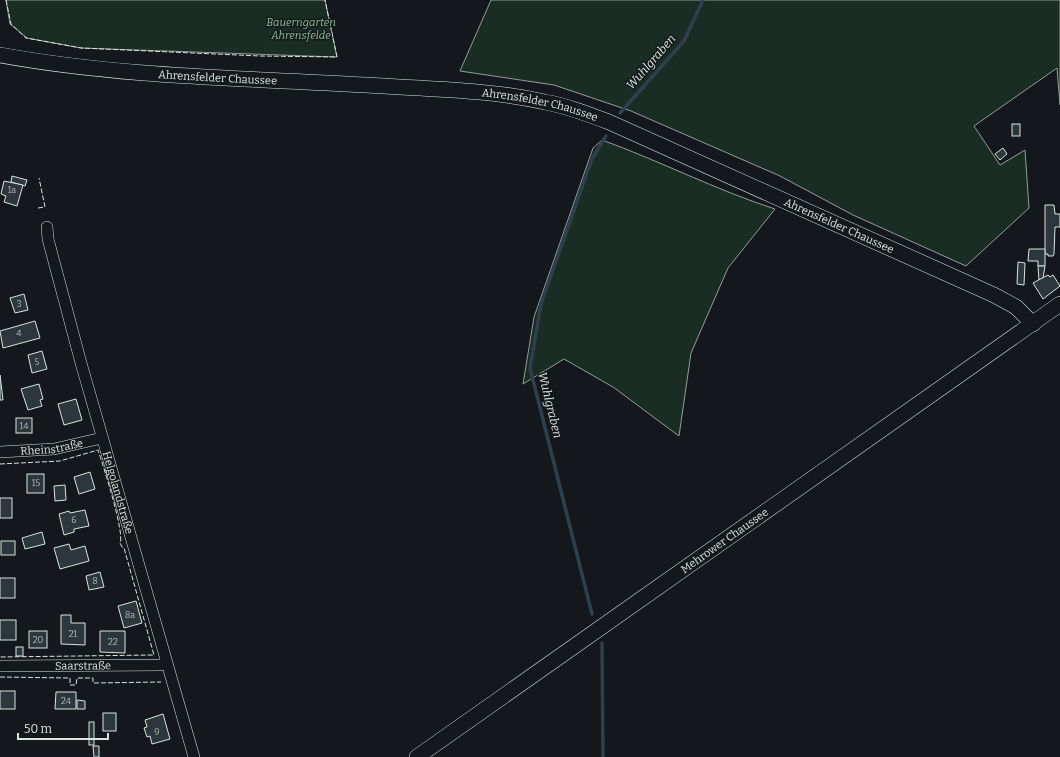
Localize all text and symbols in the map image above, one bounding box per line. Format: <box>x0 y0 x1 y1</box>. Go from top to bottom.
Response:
park label: Bauerngarten Ahrensfelde <box>266 16 336 42</box>
water label: Wuhlgraben <box>624 32 678 92</box>
street label: Ahrensfelder Chaussee <box>158 68 277 87</box>
street label: Ahrensfelder Chaussee <box>481 86 600 124</box>
house number: 1a <box>8 185 16 195</box>
street label: Ahrensfelder Chaussee <box>782 195 896 256</box>
house number: 3 <box>16 299 22 309</box>
house number: 4 <box>16 328 22 338</box>
house number: 5 <box>35 357 40 367</box>
water label: Wuhlgraben <box>535 370 565 440</box>
house number: 14 <box>20 421 29 431</box>
street label: Rheinstraße <box>20 436 84 457</box>
street label: Helgolandstraße <box>100 450 136 535</box>
house number: 15 <box>32 478 40 488</box>
street label: Mehrower Chaussee <box>678 505 771 576</box>
house number: 6 <box>71 515 77 525</box>
house number: 8 <box>92 576 98 586</box>
house number: 8a <box>125 610 135 620</box>
house number: 21 <box>69 629 78 639</box>
house number: 20 <box>33 635 44 645</box>
house number: 22 <box>108 637 118 647</box>
street label: Saarstraße <box>55 659 111 672</box>
house number: 24 <box>61 696 72 706</box>
scale bar <box>18 715 108 741</box>
text: 50 m <box>24 722 53 736</box>
house number: 9 <box>154 727 160 737</box>

